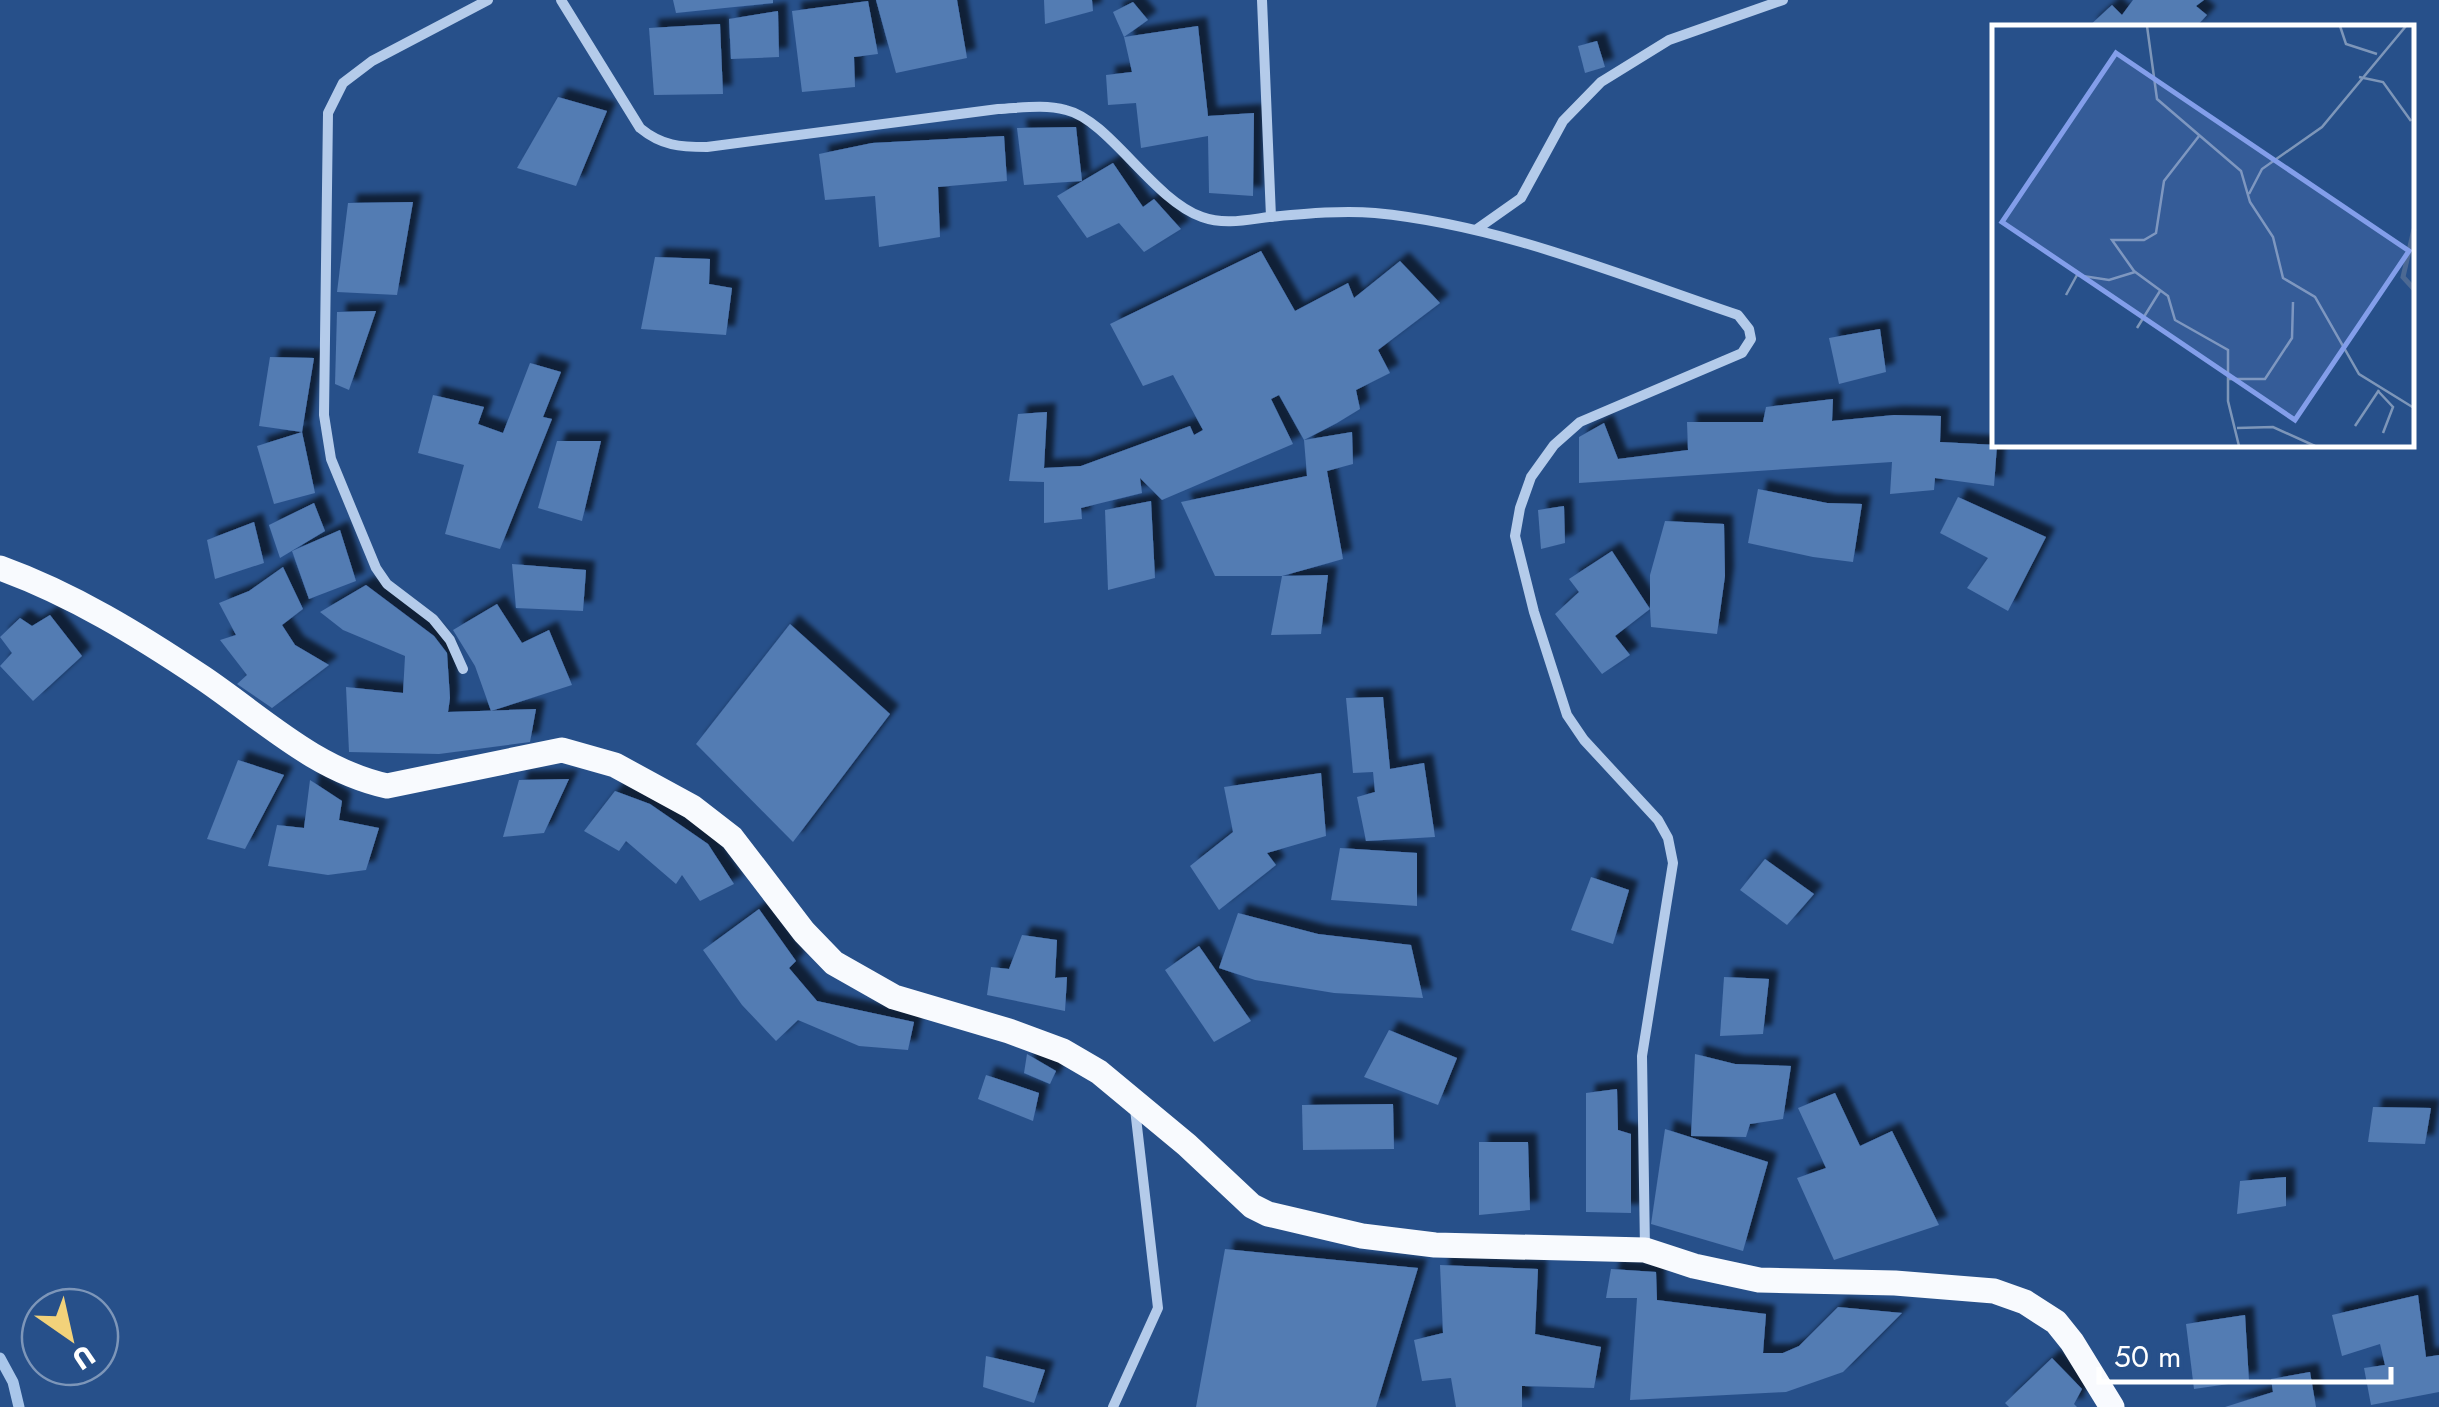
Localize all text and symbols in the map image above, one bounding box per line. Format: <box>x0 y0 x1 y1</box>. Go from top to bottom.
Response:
inset map <box>1992 25 2414 448</box>
north arrow <box>20 1287 120 1387</box>
scale bar <box>2099 1322 2392 1384</box>
text: U <box>64 1335 103 1380</box>
text: 50 m <box>2114 1335 2181 1378</box>

